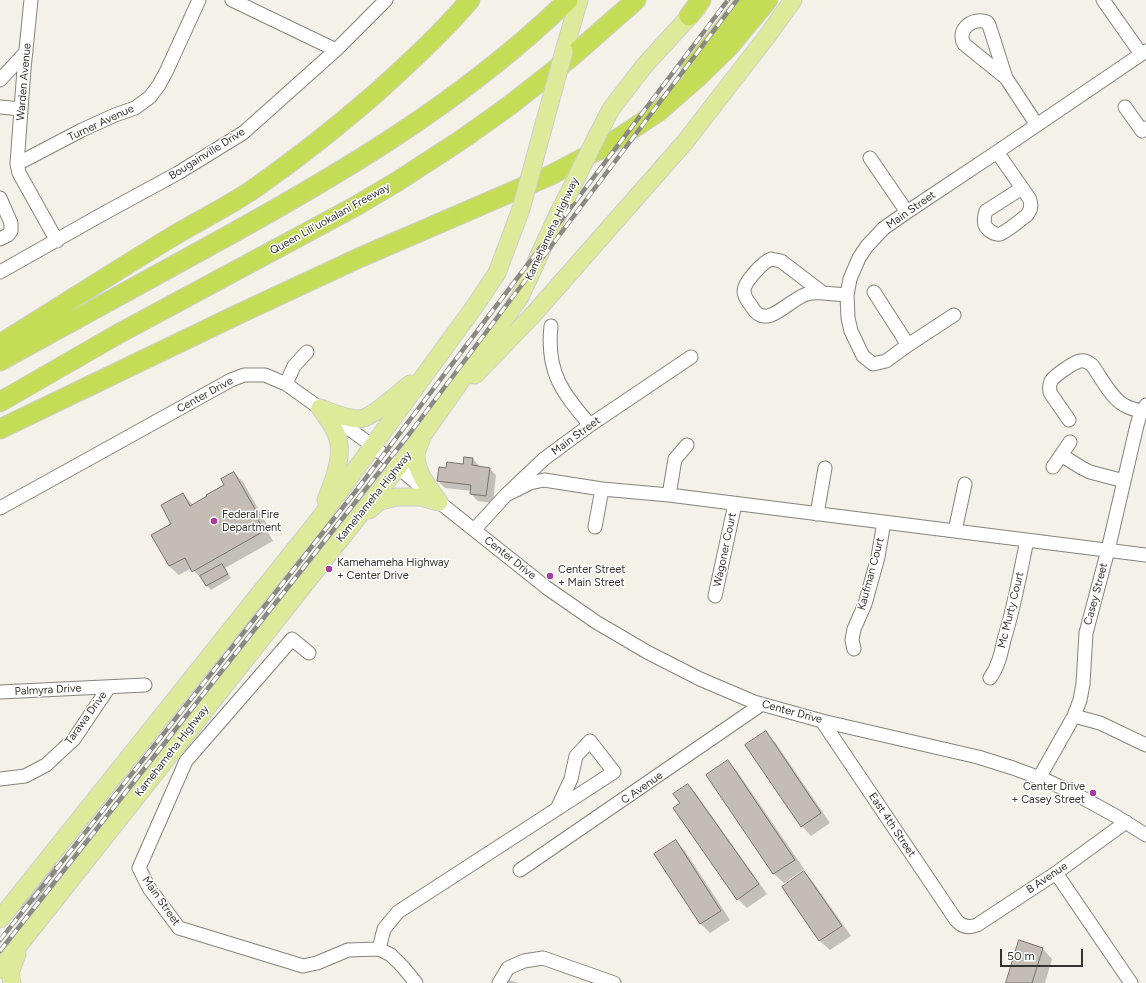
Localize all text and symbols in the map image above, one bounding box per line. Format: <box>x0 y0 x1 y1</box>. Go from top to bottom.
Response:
street label: Warden Avenue <box>14 43 34 121</box>
street label: Turner Avenue <box>66 102 136 144</box>
street label: Bougainville Drive <box>167 125 247 183</box>
street label: Kamehameha Highway <box>522 175 582 283</box>
street label: Queen Liliʻuokalani Freeway <box>268 180 392 258</box>
street label: Main Street <box>884 188 938 232</box>
street label: Center Drive <box>175 374 235 416</box>
street label: Main Street <box>549 414 603 458</box>
street label: Kamehameha Highway <box>334 449 414 545</box>
place label: Federal Fire Department <box>222 508 281 534</box>
street label: Wagoner Court <box>711 512 739 588</box>
marker: Federal Fire Department <box>209 516 219 526</box>
street label: Center Drive <box>481 534 539 582</box>
street label: Kaufman Court <box>855 536 887 612</box>
place label: Kamehameha Highway + Center Drive <box>337 556 449 582</box>
street label: Casey Street <box>1081 561 1111 627</box>
place label: Center Street + Main Street <box>558 563 625 589</box>
marker: Kamehameha Highway + Center Drive <box>324 564 334 574</box>
marker: Center Street + Main Street <box>545 571 555 581</box>
street label: Mc Murty Court <box>995 571 1027 649</box>
street label: Palmyra Drive <box>14 682 82 698</box>
street label: Tarawa Drive <box>62 689 110 747</box>
street label: Center Drive <box>760 698 824 726</box>
street label: Kamehameha Highway <box>132 703 212 799</box>
street label: C Avenue <box>619 769 665 807</box>
place label: Center Drive + Casey Street <box>1012 780 1085 806</box>
marker: Center Drive + Casey Street <box>1088 788 1098 798</box>
street label: East 4th Street <box>866 790 918 860</box>
street label: B Avenue <box>1024 859 1070 897</box>
street label: Main Street <box>139 874 183 928</box>
scale bar <box>1002 941 1085 967</box>
text: 50 m <box>1007 949 1035 963</box>

